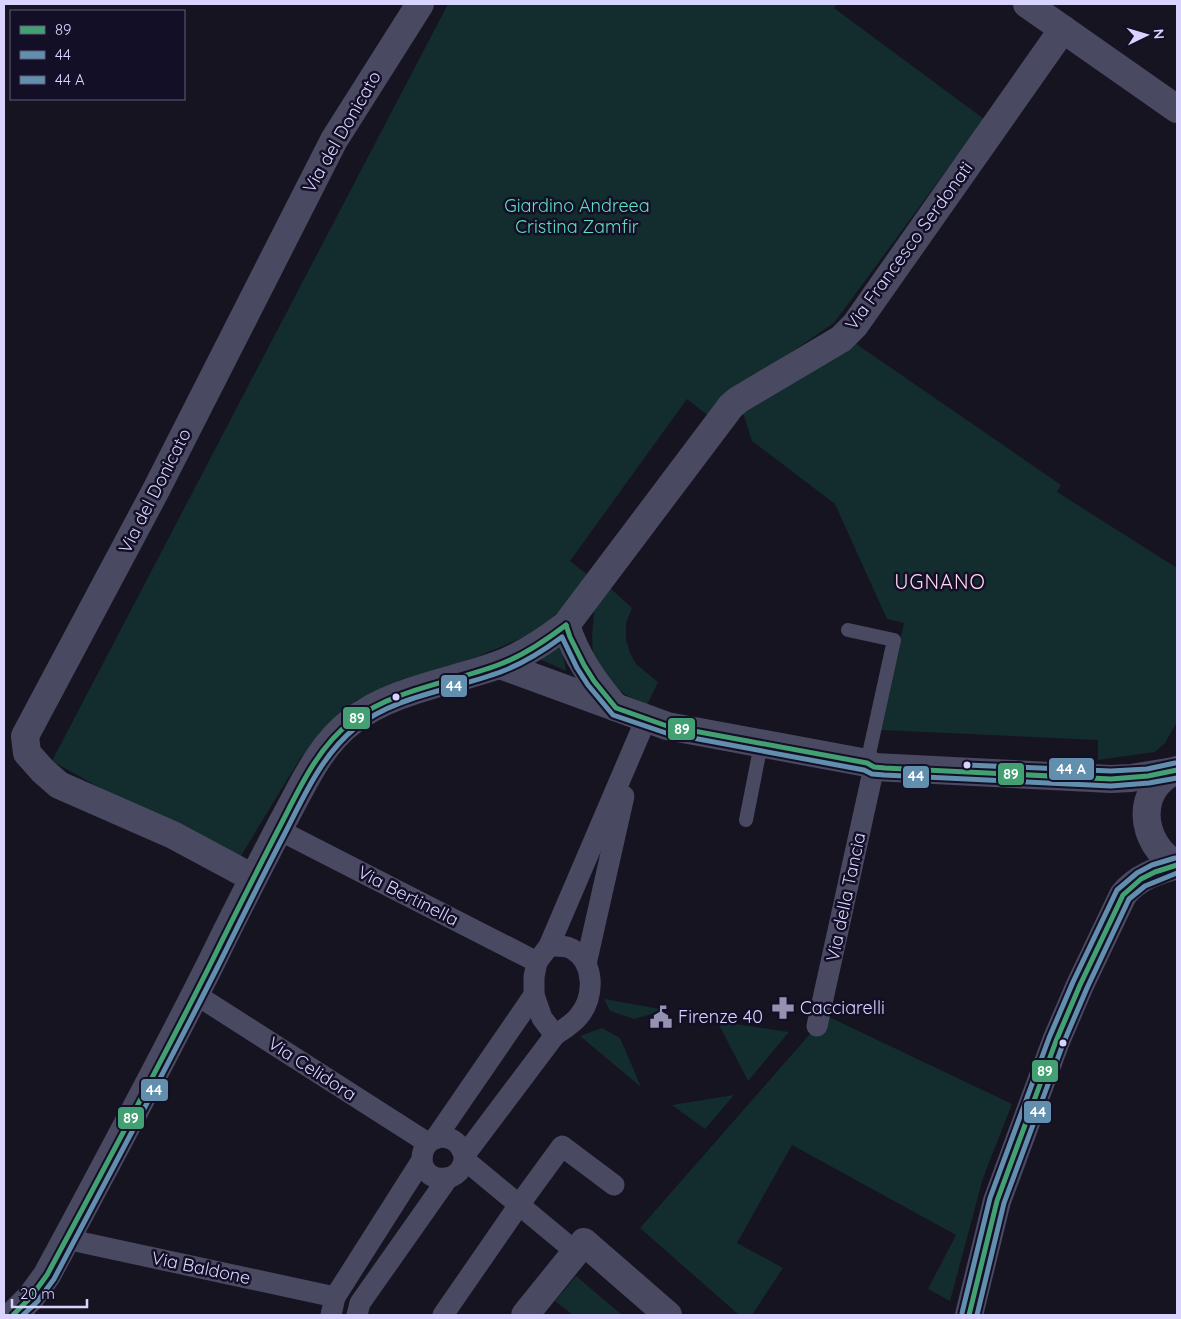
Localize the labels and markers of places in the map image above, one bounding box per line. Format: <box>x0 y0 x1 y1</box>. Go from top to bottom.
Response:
unlabelled marker <box>391 692 401 702</box>
unlabelled marker <box>962 760 972 770</box>
pharmacy icon: Cacciarelli <box>770 995 796 1021</box>
place label: Cacciarelli <box>800 996 885 1019</box>
public building icon: Firenze 40 <box>648 1004 674 1030</box>
place label: Firenze 40 <box>678 1005 763 1028</box>
unlabelled marker <box>1058 1038 1068 1048</box>

